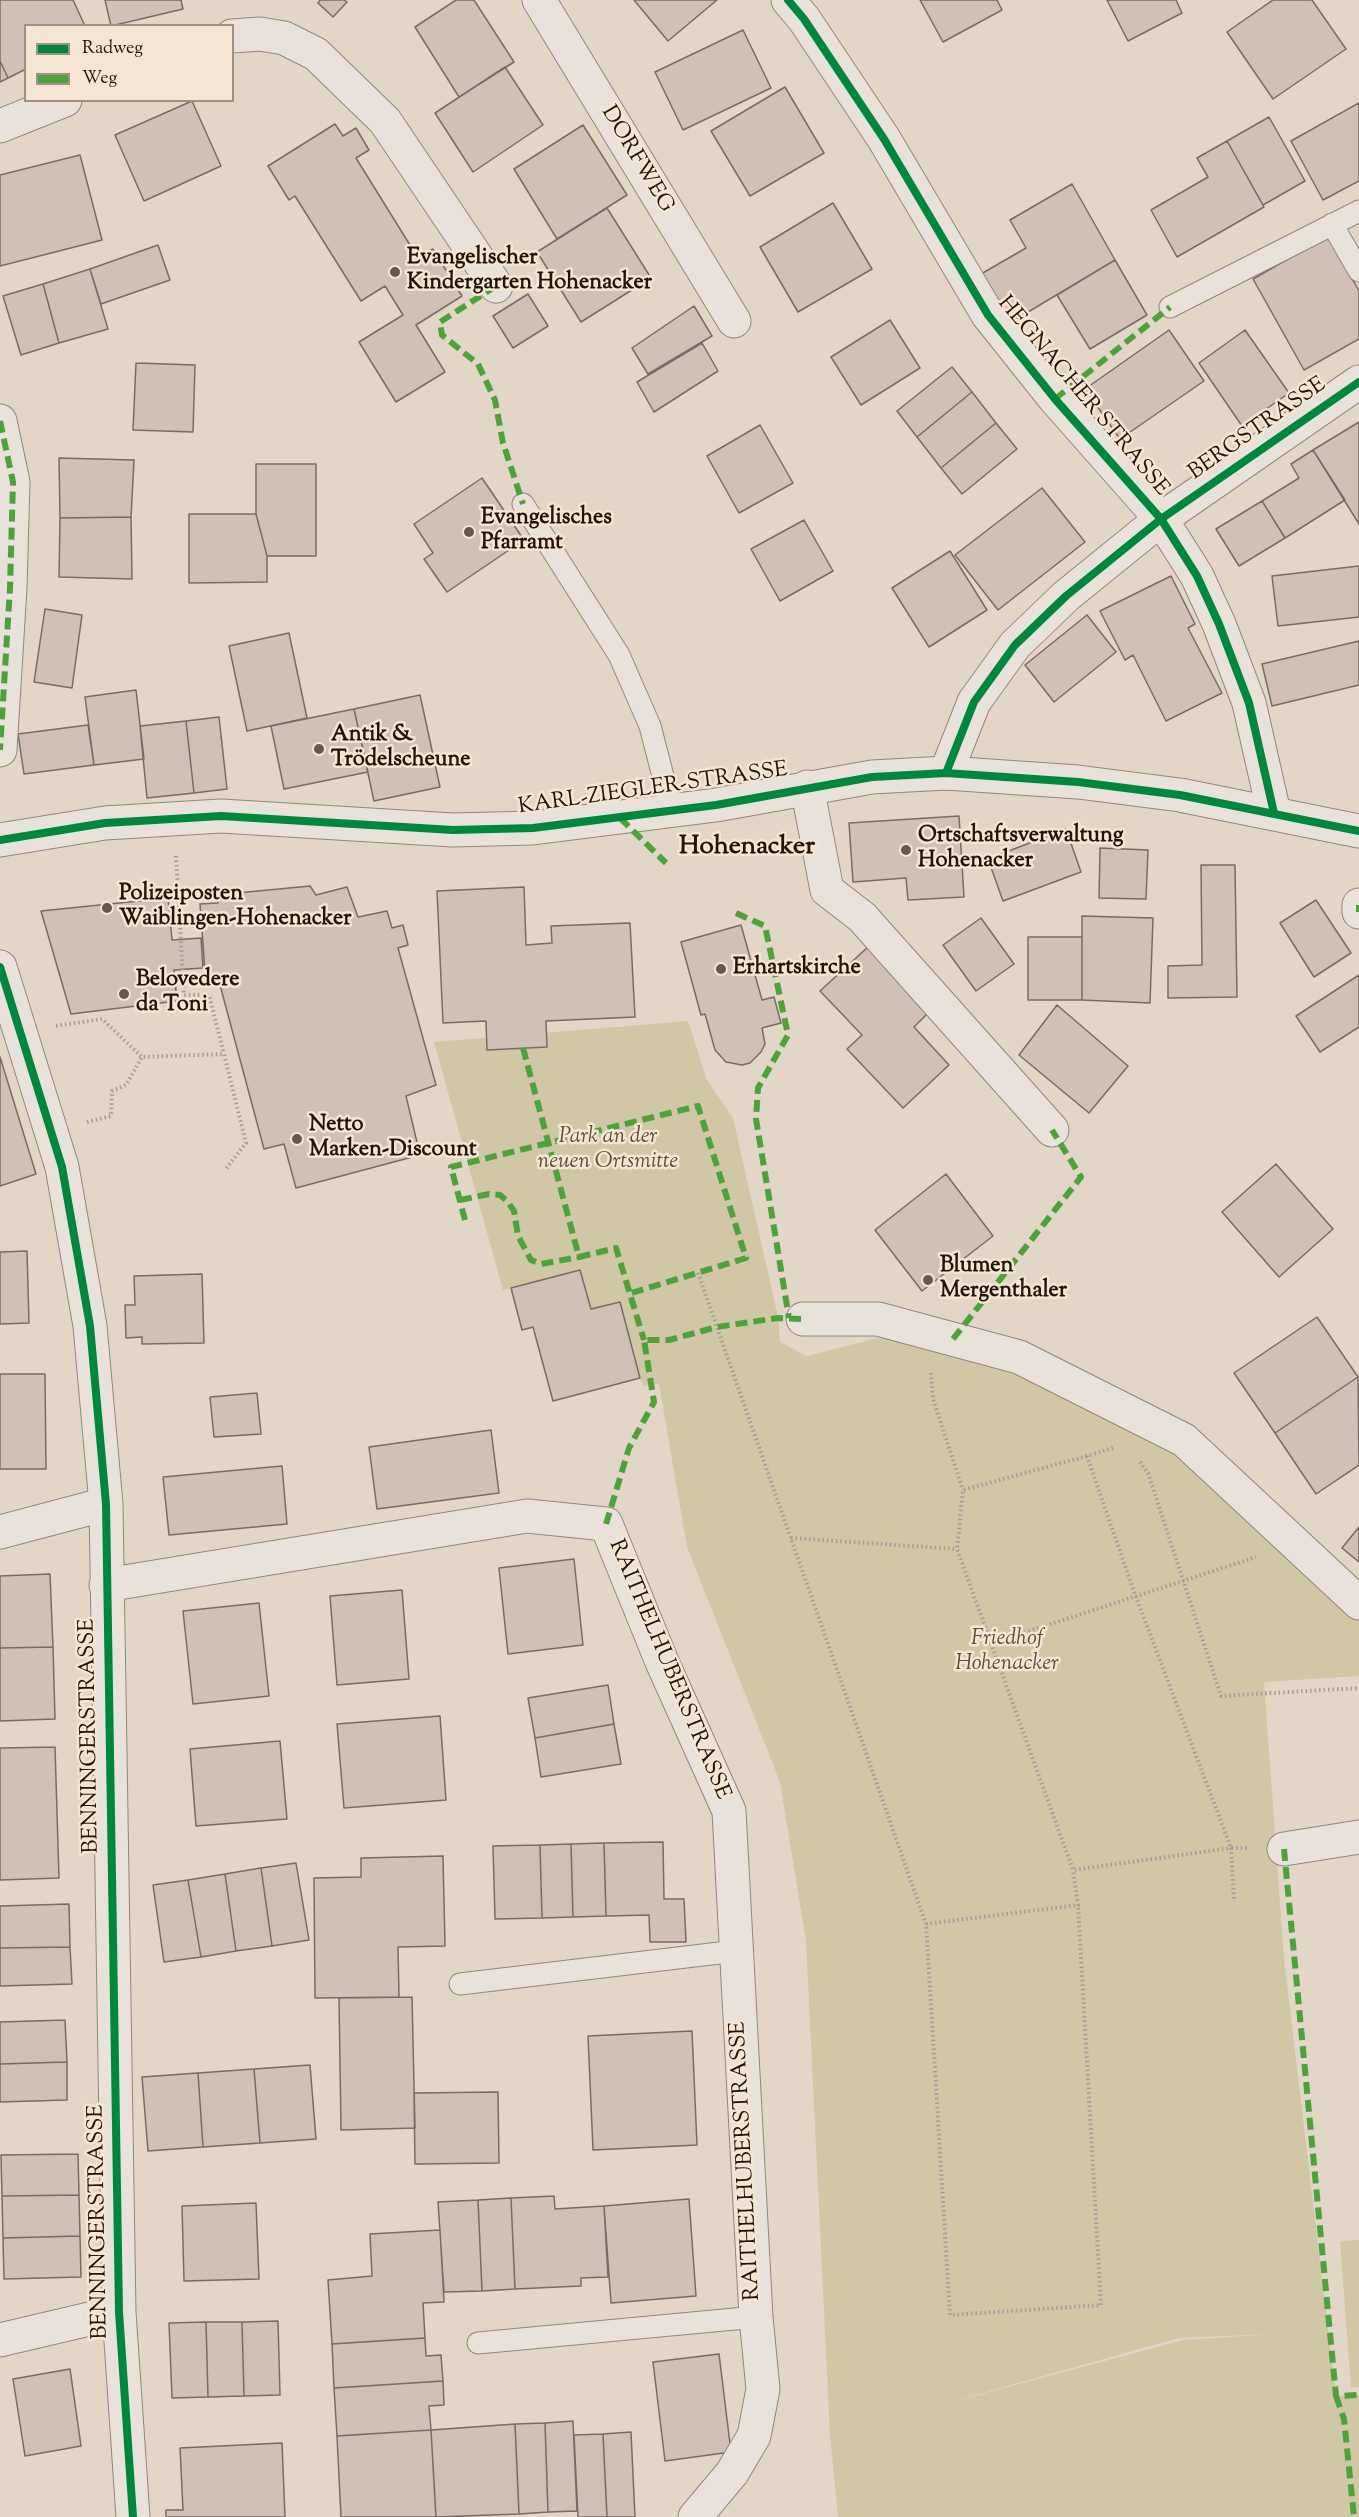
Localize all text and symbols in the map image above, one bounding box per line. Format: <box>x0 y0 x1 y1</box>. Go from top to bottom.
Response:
legend <box>24 24 234 102</box>
text: Radweg <box>82 36 143 62</box>
text: Weg <box>82 66 117 92</box>
street label: DORFWEG <box>594 102 678 218</box>
place label: Evangelischer Kindergarten Hohenacker <box>407 246 652 298</box>
marker: Evangelischer Kindergarten Hohenacker <box>388 265 402 279</box>
street label: HEGNACHER STRASSE <box>991 292 1173 502</box>
street label: BERGSTRASSE <box>1184 373 1332 487</box>
place label: Evangelisches Pfarramt <box>481 506 612 558</box>
marker: Evangelisches Pfarramt <box>462 525 476 539</box>
place label: Antik & Trödelscheune <box>331 723 470 774</box>
marker: Antik & Trödelscheune <box>312 742 326 756</box>
street label: KARL-ZIEGLER-STRASSE <box>517 758 789 822</box>
place label: Ortschaftsverwaltung Hohenacker <box>918 824 1123 876</box>
district label: Hohenacker <box>679 833 815 865</box>
marker: Ortschaftsverwaltung Hohenacker <box>899 843 913 857</box>
place label: Polizeiposten Waiblingen-Hohenacker <box>119 882 352 933</box>
marker: Polizeiposten Waiblingen-Hohenacker <box>100 901 114 915</box>
place label: Erhartskirche <box>733 956 861 982</box>
marker: Erhartskirche <box>714 962 728 976</box>
place label: Belovedere da Toni <box>136 968 239 1020</box>
marker: Belovedere da Toni <box>117 987 131 1001</box>
place label: Netto Marken-Discount <box>309 1113 477 1164</box>
park label: Park an der neuen Ortsmitte <box>538 1125 678 1176</box>
marker: Netto Marken-Discount <box>290 1132 304 1146</box>
place label: Blumen Mergenthaler <box>940 1254 1067 1306</box>
marker: Blumen Mergenthaler <box>921 1273 935 1287</box>
street label: RAITHELHUBERSTRASSE <box>601 1536 735 1804</box>
street label: BENNINGERSTRASSE <box>76 1618 106 1854</box>
park label: Friedhof Hohenacker <box>955 1627 1059 1678</box>
street label: RAITHELHUBERSTRASSE <box>726 2021 768 2301</box>
street label: BENNINGERSTRASSE <box>85 2104 115 2340</box>

